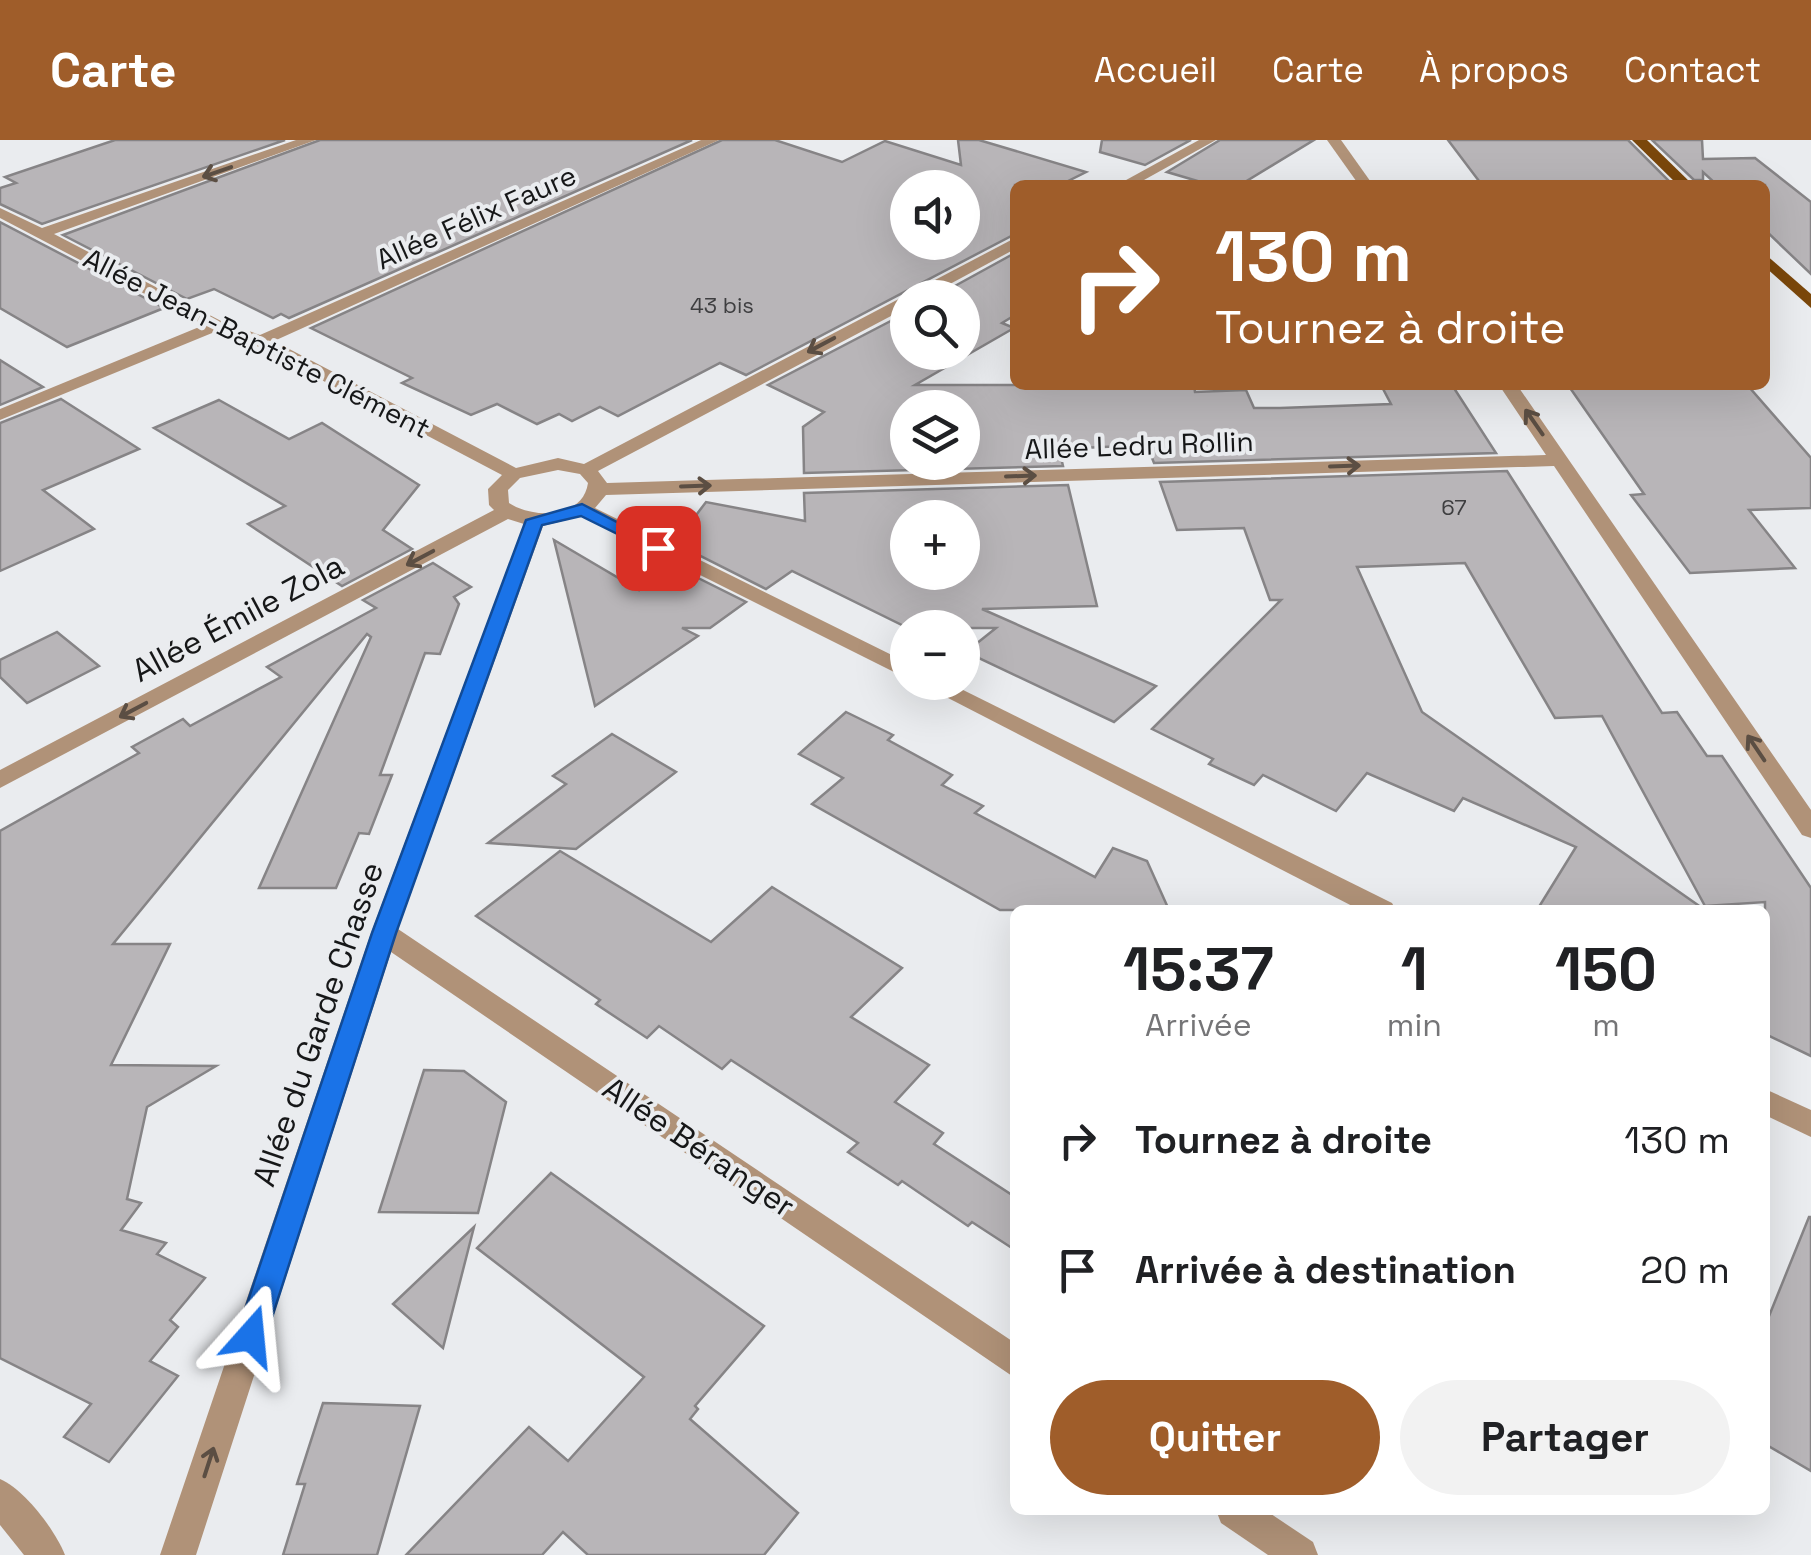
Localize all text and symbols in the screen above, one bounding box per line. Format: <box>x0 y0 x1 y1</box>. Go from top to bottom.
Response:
text: Carte <box>50 40 176 101</box>
text: Accueil <box>1094 48 1217 92</box>
text: Carte <box>1272 48 1364 92</box>
text: À propos <box>1419 48 1569 92</box>
text: Contact <box>1624 48 1761 92</box>
street label: Allée Félix Faure <box>370 157 582 277</box>
one-way arrow <box>203 164 234 182</box>
map controls <box>890 170 980 700</box>
button: sound <box>890 170 980 260</box>
text: 130 m <box>1215 212 1412 301</box>
icon: right <box>1050 220 1180 350</box>
street label: Allée Jean-Baptiste Clément <box>78 240 436 446</box>
button: search <box>890 280 980 370</box>
house number: 43 bis <box>690 291 754 319</box>
text: Tournez à droite <box>1215 299 1566 356</box>
one-way arrow <box>807 336 837 355</box>
button: layers <box>890 390 980 480</box>
one-way arrow <box>1524 409 1545 437</box>
street label: Allée Ledru Rollin <box>1024 423 1254 467</box>
one-way arrow <box>1329 457 1361 476</box>
one-way arrow <box>1004 467 1036 486</box>
one-way arrow <box>679 477 711 496</box>
house number: 67 <box>1441 493 1467 521</box>
button: + <box>890 500 980 590</box>
pin <box>616 506 701 591</box>
icon: arrive <box>631 521 686 576</box>
street label: Allée Émile Zola <box>125 545 351 691</box>
one-way arrow <box>406 549 436 569</box>
button: − <box>890 610 980 700</box>
one-way arrow <box>119 701 148 720</box>
one-way arrow <box>1746 735 1767 763</box>
street label: Allée du Garde Chasse <box>244 857 392 1191</box>
text: 15:37 <box>1123 931 1274 1008</box>
text: 1 <box>1401 931 1428 1008</box>
text: 150 <box>1555 931 1657 1008</box>
text: Arrivée <box>1145 1005 1252 1045</box>
text: min <box>1387 1005 1442 1045</box>
text: m <box>1592 1005 1620 1045</box>
street label: Allée Béranger <box>595 1068 803 1226</box>
icon: right <box>1050 1113 1105 1168</box>
text: Tournez à droite <box>1135 1116 1432 1164</box>
text: 130 m <box>1624 1116 1730 1164</box>
icon: arrive <box>1050 1243 1105 1298</box>
text: Arrivée à destination <box>1135 1246 1516 1294</box>
text: 20 m <box>1640 1246 1730 1294</box>
position arrow <box>199 1284 303 1388</box>
button: Quitter <box>1050 1380 1380 1495</box>
button: Partager <box>1400 1380 1730 1495</box>
one-way arrow <box>201 1447 219 1479</box>

